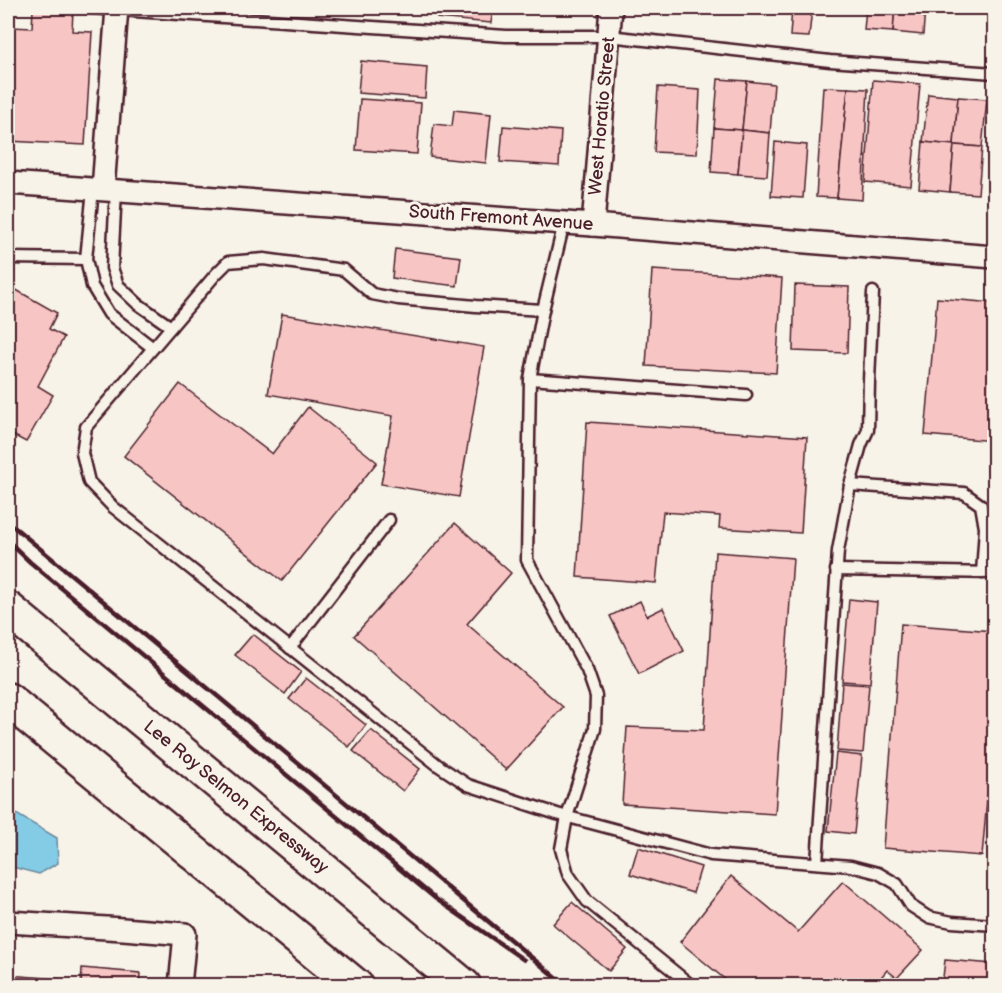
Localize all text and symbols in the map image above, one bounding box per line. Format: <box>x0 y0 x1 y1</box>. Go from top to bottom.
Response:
street label: West Horatio Street <box>585 35 619 196</box>
street label: South Fremont Avenue <box>408 201 594 235</box>
street label: Lee Roy Selmon Expressway <box>139 716 333 879</box>

